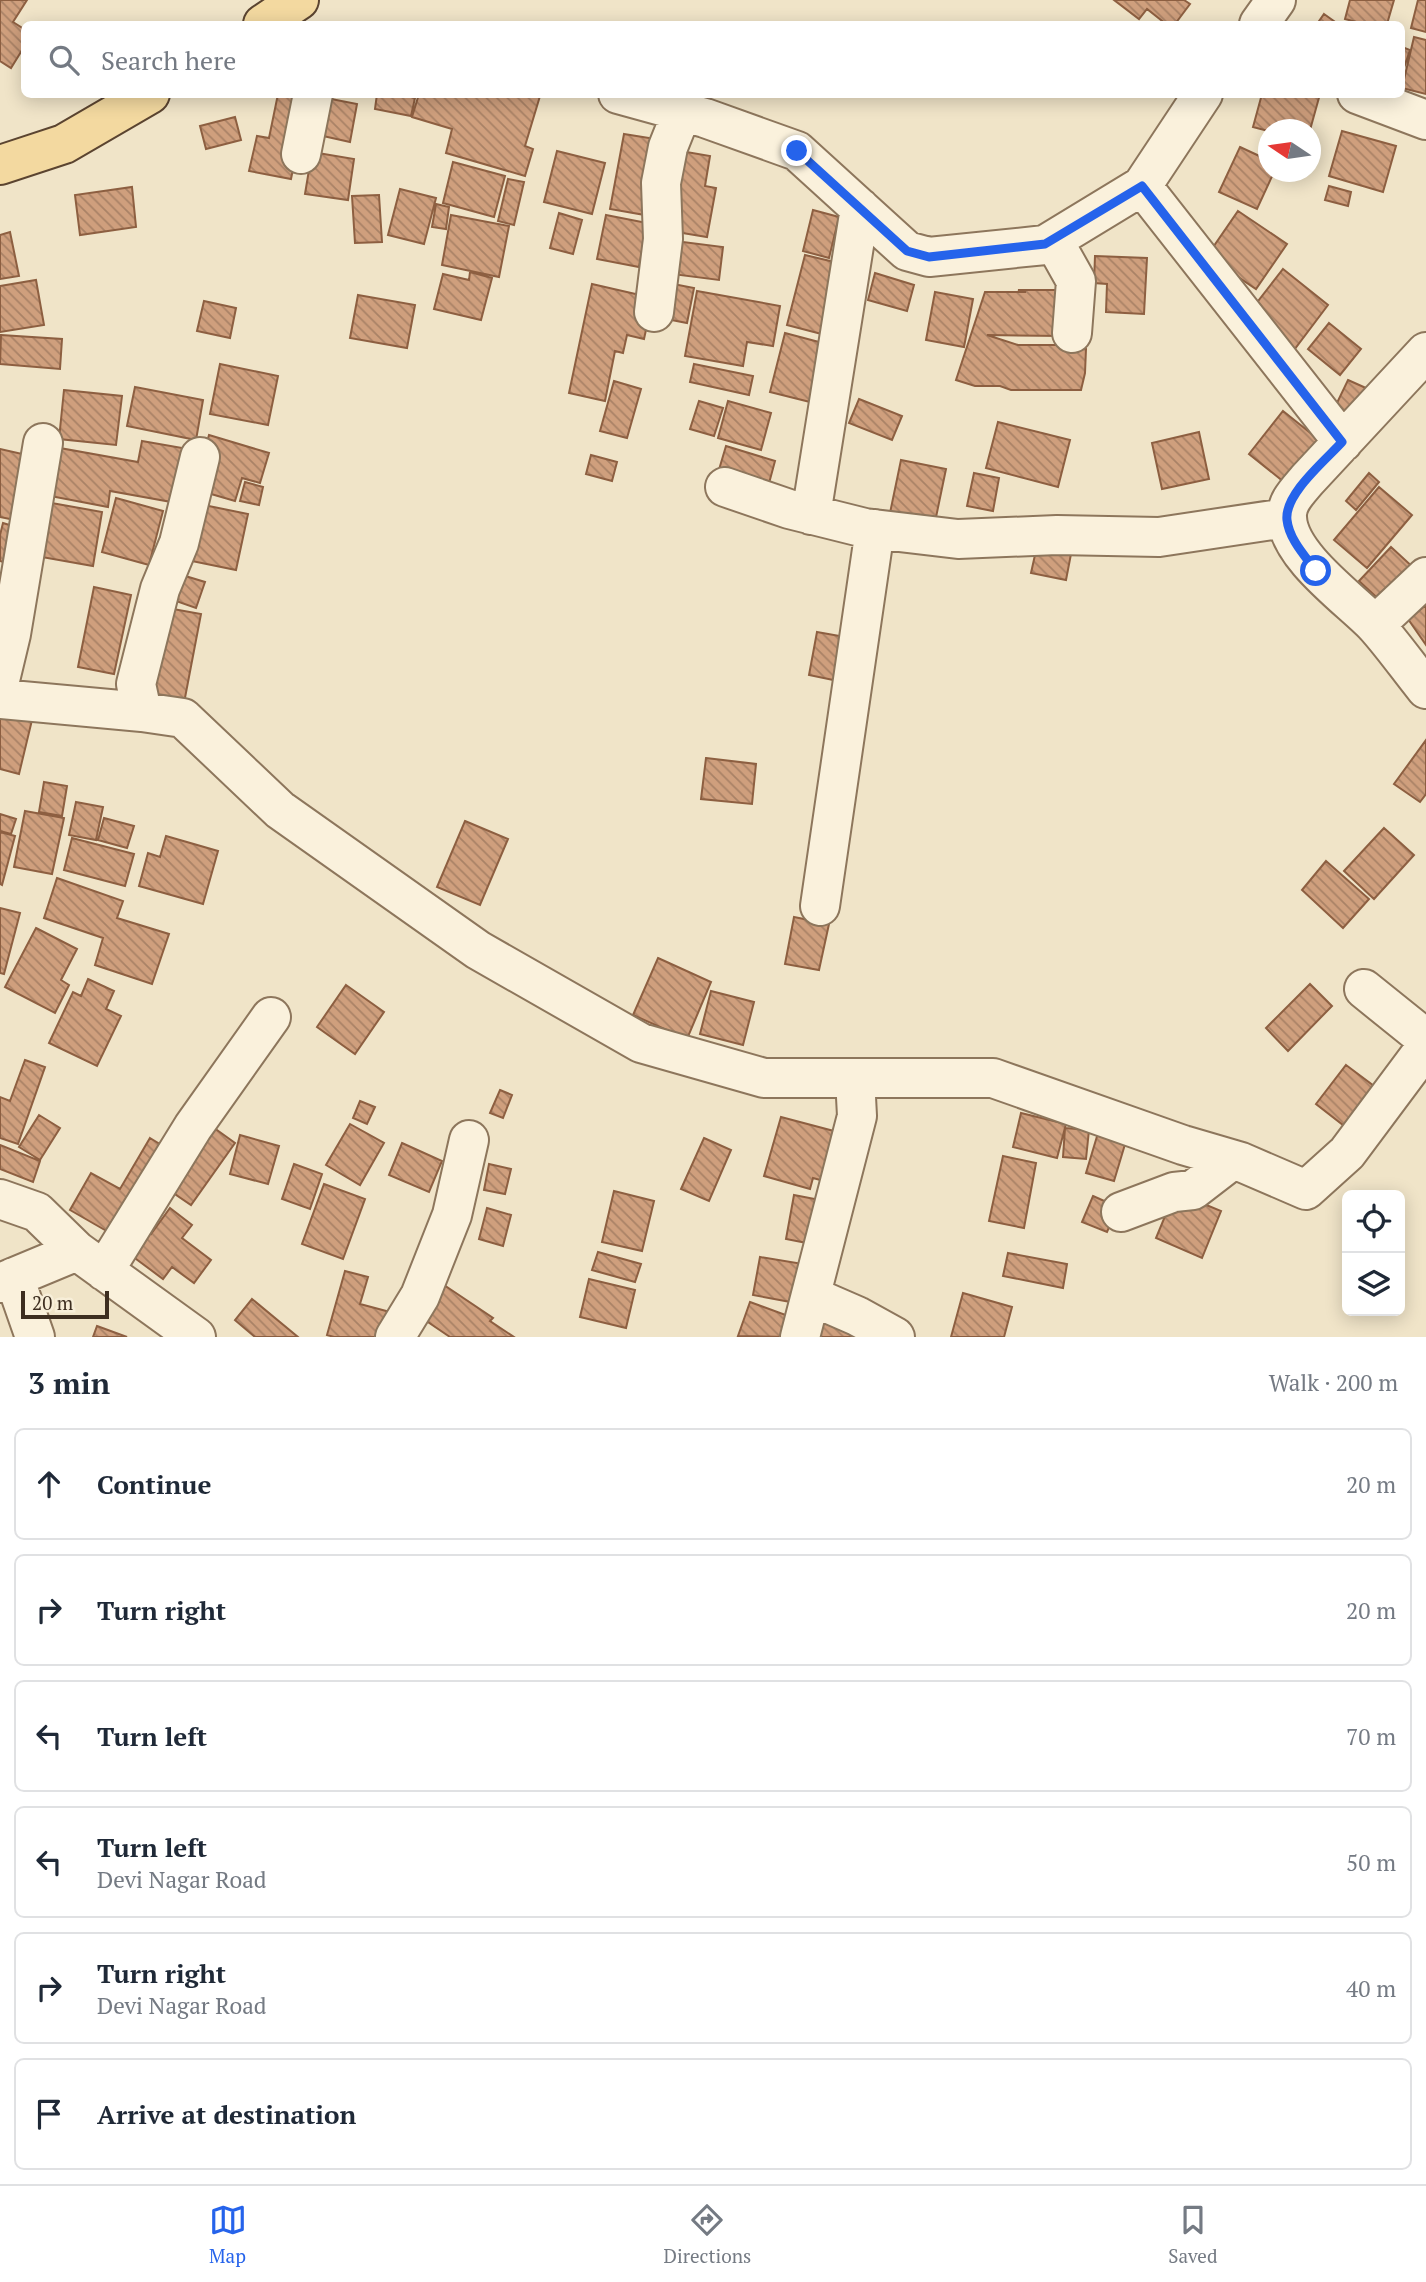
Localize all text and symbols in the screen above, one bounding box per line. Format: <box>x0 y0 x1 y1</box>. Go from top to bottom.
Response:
search box <box>21 21 1405 98</box>
icon: search <box>45 41 83 79</box>
text: Search here <box>101 43 236 77</box>
north arrow <box>1258 119 1321 182</box>
route end <box>781 135 812 166</box>
route start <box>1300 555 1331 586</box>
map controls <box>1342 1190 1405 1316</box>
button: locate <box>1342 1190 1405 1253</box>
button: layers <box>1342 1253 1405 1316</box>
scale bar <box>21 1288 108 1320</box>
text: 20 m <box>32 1290 73 1315</box>
text: 3 min <box>28 1363 110 1403</box>
text: Walk · 200 m <box>1269 1367 1398 1398</box>
icon: ahead <box>30 1465 68 1503</box>
text: Continue <box>97 1467 211 1501</box>
text: 20 m <box>1346 1469 1396 1500</box>
icon: right <box>30 1591 68 1629</box>
text: Turn right <box>97 1593 226 1627</box>
text: 20 m <box>1346 1595 1396 1626</box>
icon: left <box>30 1717 68 1755</box>
text: Turn left <box>97 1719 207 1753</box>
text: 70 m <box>1346 1721 1396 1752</box>
text: Turn left <box>97 1830 207 1864</box>
icon: left <box>30 1843 68 1881</box>
text: 50 m <box>1346 1847 1396 1878</box>
text: Devi Nagar Road <box>97 1864 267 1895</box>
text: Turn right <box>97 1956 226 1990</box>
icon: right <box>30 1969 68 2007</box>
text: 40 m <box>1346 1973 1396 2004</box>
text: Devi Nagar Road <box>97 1990 267 2021</box>
icon: arrive <box>30 2095 68 2133</box>
text: Arrive at destination <box>97 2097 356 2131</box>
tab: Map <box>209 2201 247 2268</box>
tab: Directions <box>664 2201 751 2268</box>
tab: Saved <box>1168 2201 1217 2268</box>

